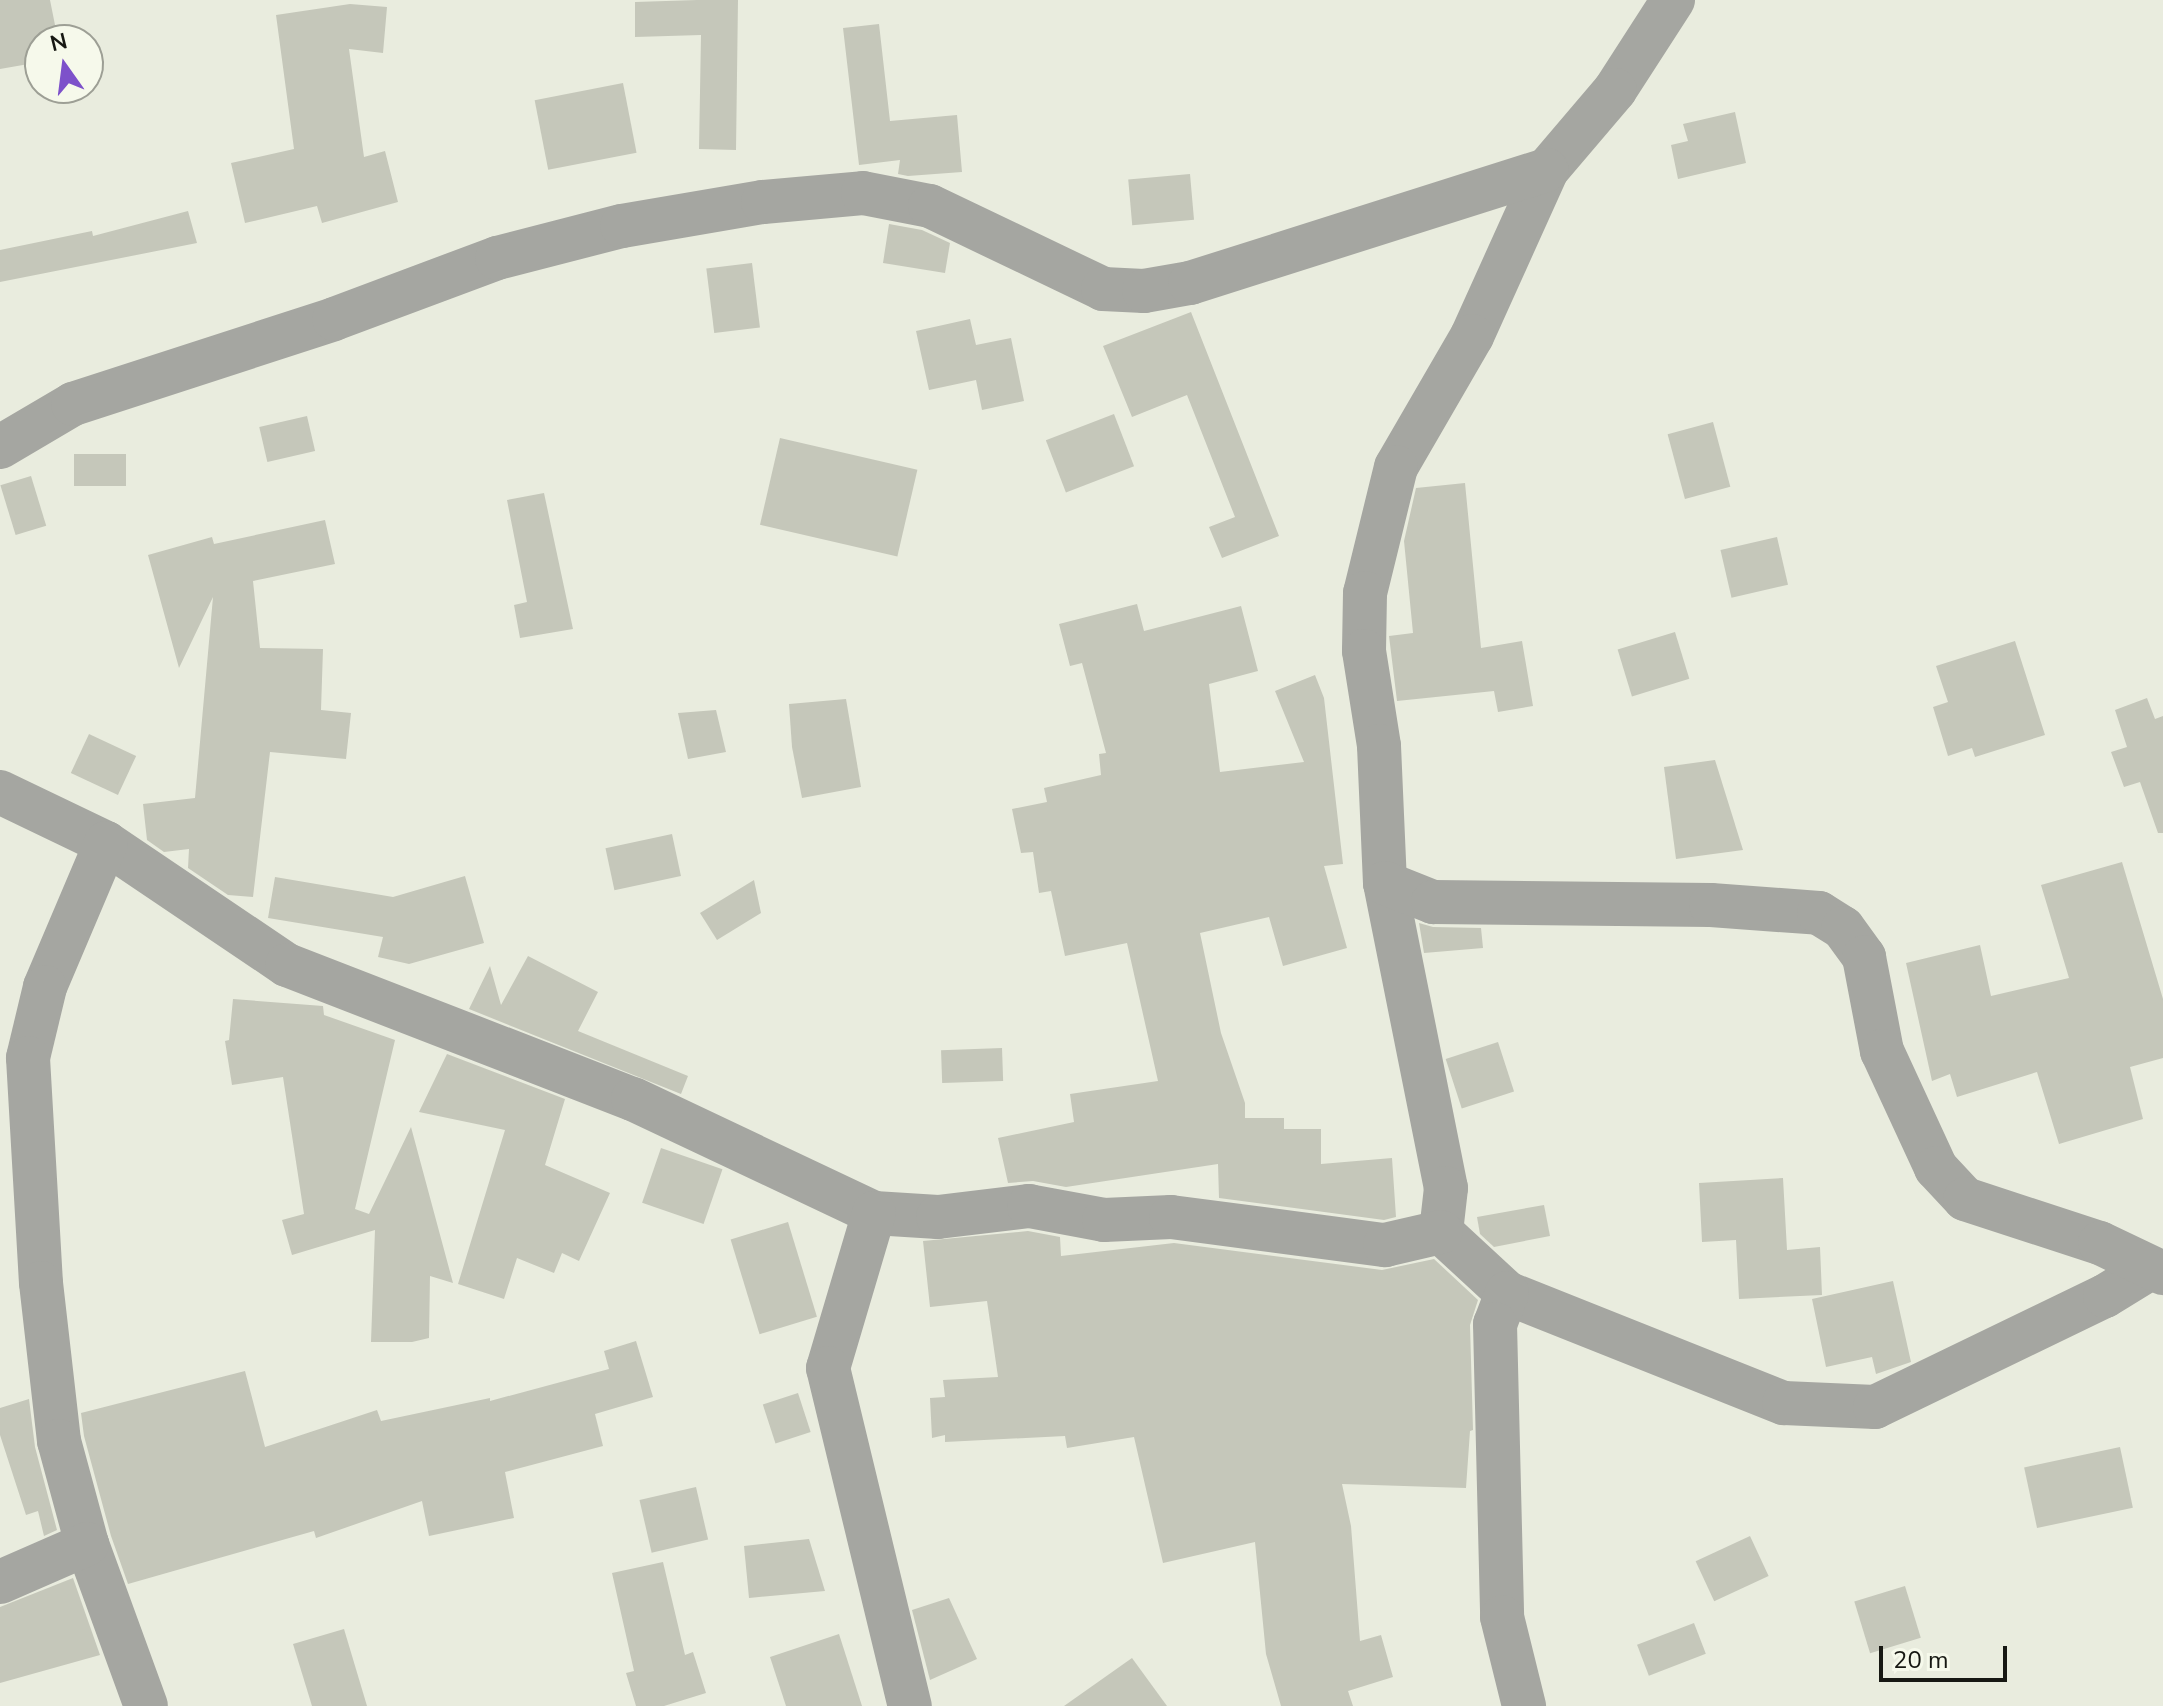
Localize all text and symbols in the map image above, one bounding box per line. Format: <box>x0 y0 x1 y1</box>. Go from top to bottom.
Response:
north arrow <box>24 24 104 104</box>
text: N <box>47 26 70 59</box>
scale bar <box>1883 1630 2011 1680</box>
text: 20 m <box>1893 1644 1949 1676</box>

